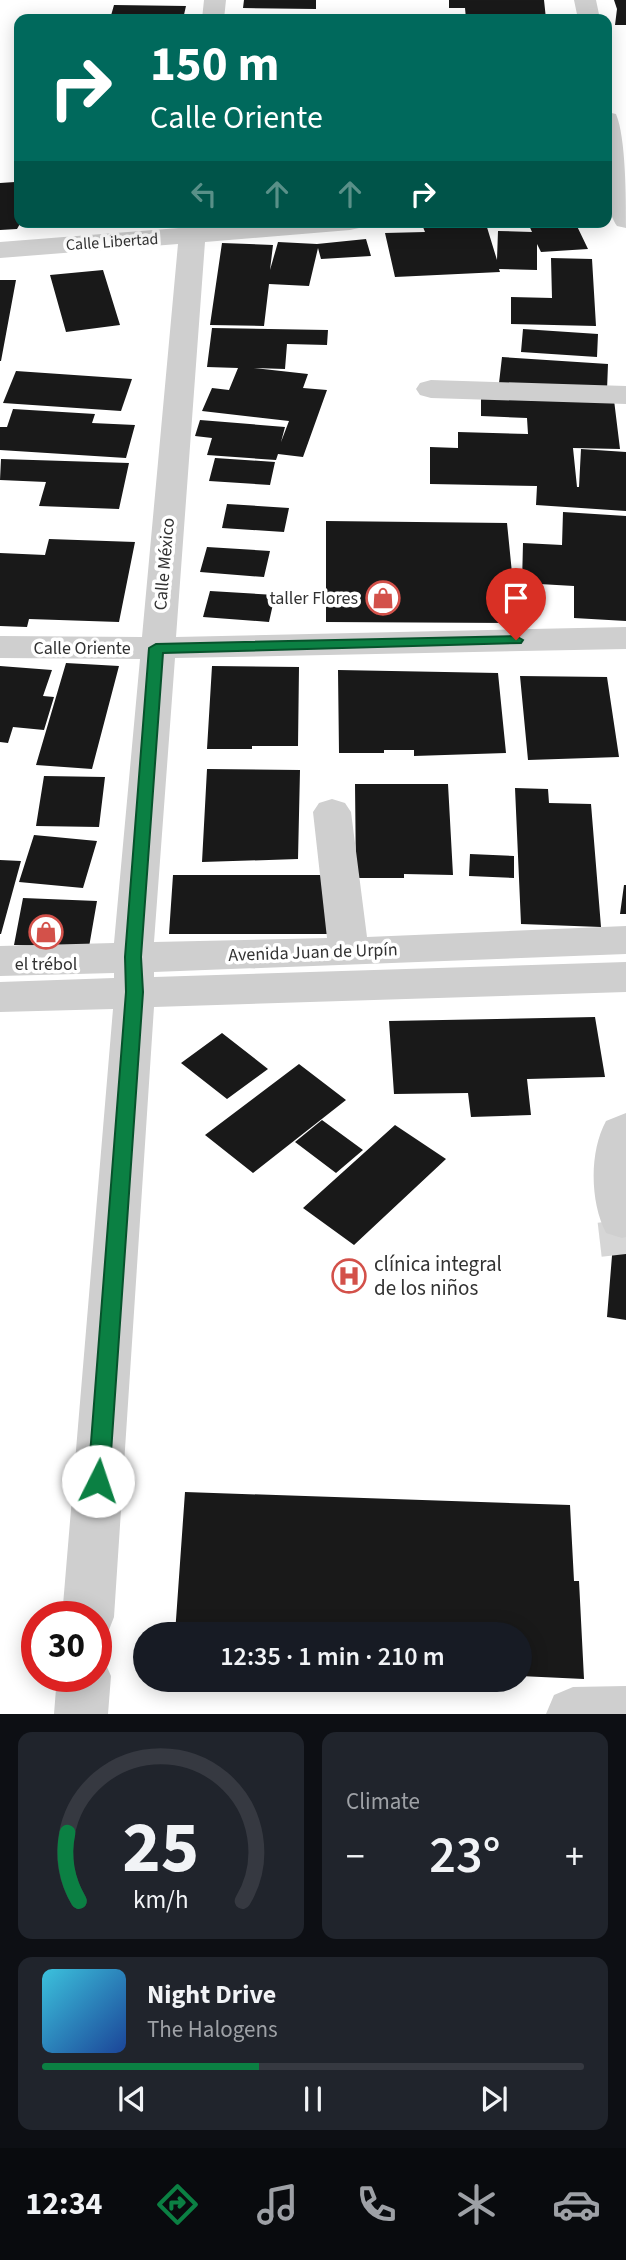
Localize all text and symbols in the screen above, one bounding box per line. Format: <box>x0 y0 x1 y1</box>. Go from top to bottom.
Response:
text: 150 m <box>150 30 279 100</box>
icon: right <box>35 42 126 133</box>
text: Calle Oriente <box>150 95 323 141</box>
icon: left <box>185 175 223 213</box>
icon: ahead <box>258 175 296 213</box>
icon: ahead <box>331 175 369 213</box>
icon: right <box>404 175 442 213</box>
street label: Calle Libertad <box>65 228 159 256</box>
street label: Calle México <box>148 517 181 611</box>
pin <box>486 568 546 640</box>
shop icon: taller Flores <box>364 579 402 617</box>
icon: arrive <box>497 579 535 617</box>
place label: taller Flores <box>269 586 358 611</box>
street label: Calle Oriente <box>33 636 131 661</box>
shop icon: el trébol <box>27 913 65 951</box>
street label: Avenida Juan de Urpín <box>228 937 398 968</box>
place label: el trébol <box>15 952 77 977</box>
place label: clínica integral de los niños <box>374 1249 502 1303</box>
hospital icon: clínica integral de los niños <box>330 1257 368 1295</box>
position arrow <box>61 1444 135 1518</box>
speed limit sign: 30 <box>21 1601 112 1692</box>
text: 12:35 · 1 min · 210 m <box>220 1638 445 1675</box>
text: Climate <box>346 1785 420 1818</box>
text: 25 <box>123 1797 199 1901</box>
text: 23° <box>429 1819 501 1893</box>
text: − <box>346 1830 365 1884</box>
text: + <box>565 1830 584 1884</box>
text: km/h <box>133 1882 189 1918</box>
text: Night Drive <box>147 1976 276 2013</box>
text: The Halogens <box>147 2013 278 2046</box>
icon: previous <box>113 2080 151 2118</box>
icon: pause <box>294 2080 332 2118</box>
icon: next <box>475 2080 513 2118</box>
icon: directions <box>153 2180 202 2229</box>
icon: music <box>253 2180 302 2229</box>
icon: phone <box>352 2180 401 2229</box>
icon: climate <box>452 2180 501 2229</box>
icon: car <box>552 2180 601 2229</box>
text: 12:34 <box>25 2181 103 2227</box>

